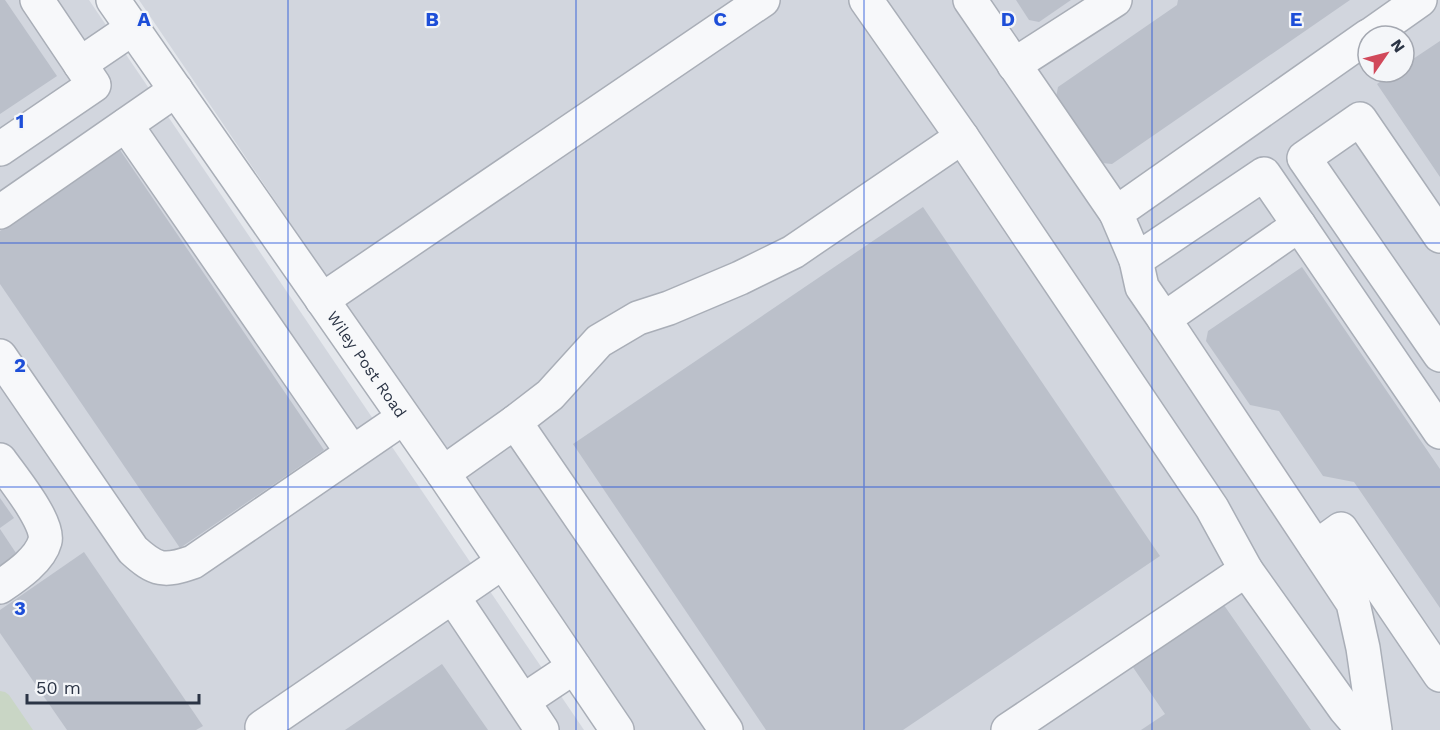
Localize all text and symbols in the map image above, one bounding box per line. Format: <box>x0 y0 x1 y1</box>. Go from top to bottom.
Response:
text: A <box>137 7 151 31</box>
text: B <box>425 7 439 31</box>
text: C <box>713 7 727 31</box>
text: D <box>1001 7 1015 31</box>
text: E <box>1290 7 1302 31</box>
north arrow <box>1356 24 1416 84</box>
text: N <box>1387 35 1409 56</box>
text: 1 <box>16 109 24 133</box>
street label: Wiley Post Road <box>323 307 410 421</box>
text: 2 <box>14 353 26 377</box>
text: 3 <box>14 596 26 620</box>
scale bar <box>27 667 200 705</box>
text: 50 m <box>36 677 81 698</box>

